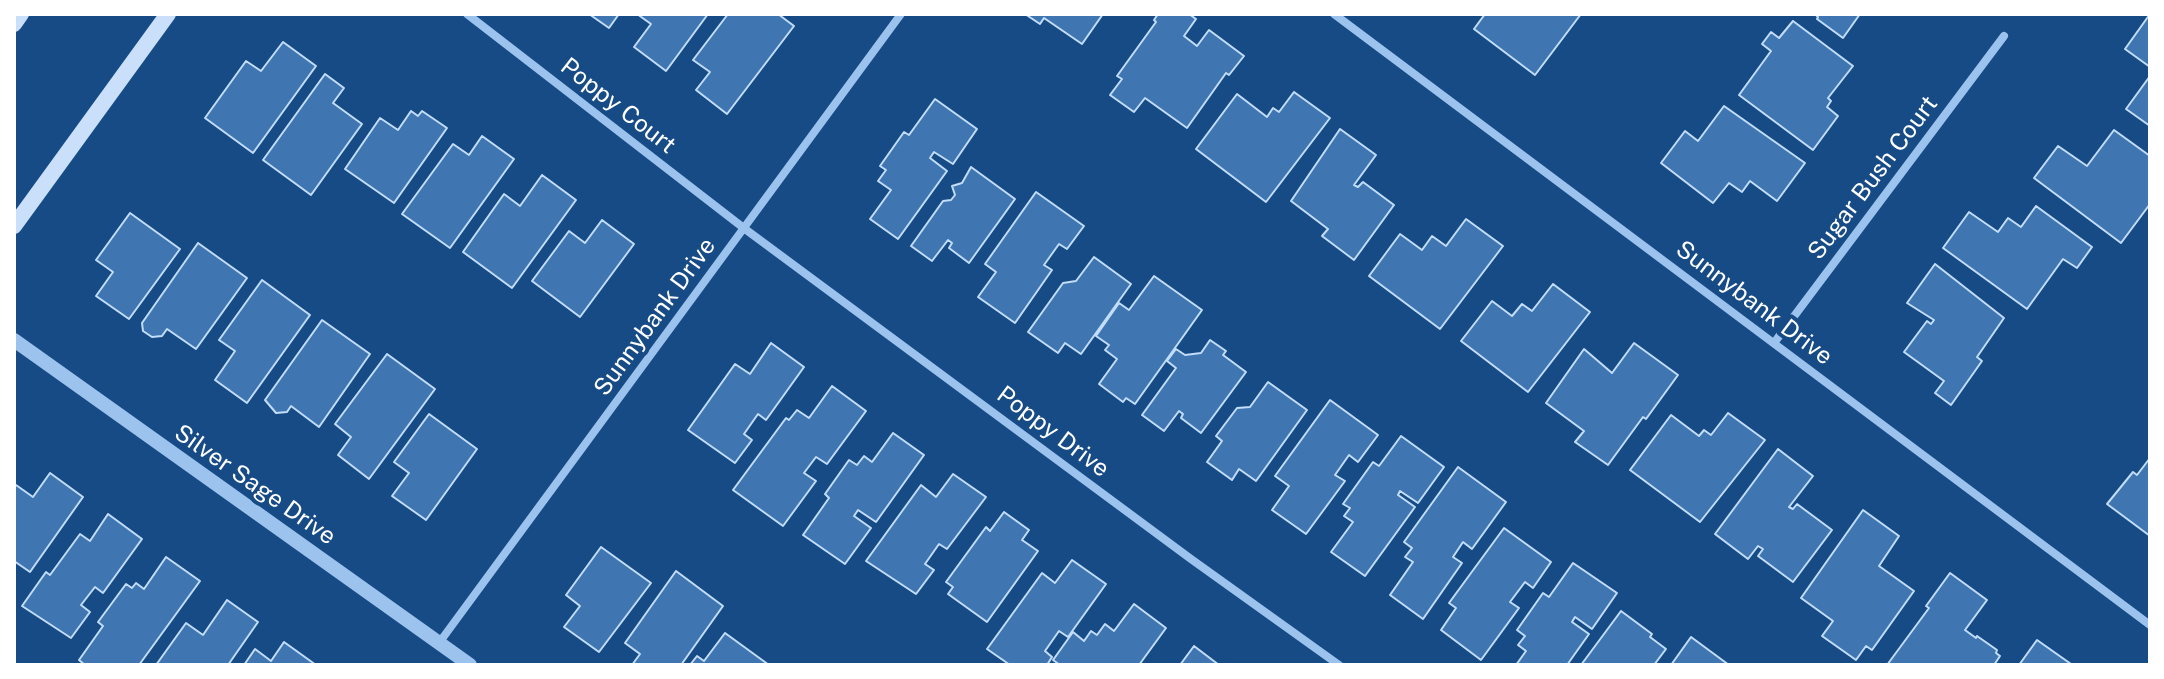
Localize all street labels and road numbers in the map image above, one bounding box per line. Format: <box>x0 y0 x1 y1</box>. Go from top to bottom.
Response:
street label: Poppy Court <box>555 52 681 160</box>
street label: Sugar Bush Court <box>1802 91 1944 265</box>
street label: Sunnybank Drive <box>588 232 722 402</box>
street label: Sunnybank Drive <box>1670 235 1838 371</box>
street label: Poppy Drive <box>991 380 1115 484</box>
street label: Silver Sage Drive <box>169 419 341 551</box>

